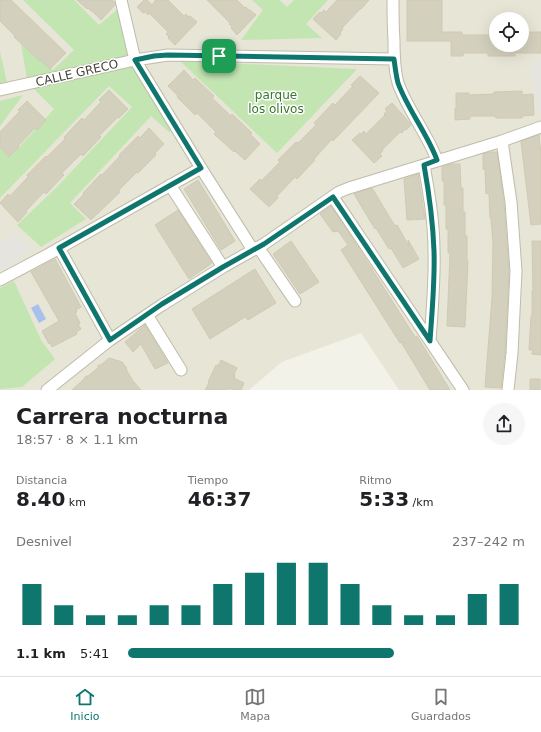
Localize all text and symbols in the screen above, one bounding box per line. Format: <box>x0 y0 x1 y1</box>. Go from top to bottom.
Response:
map controls <box>489 12 529 52</box>
button: locate <box>489 12 529 52</box>
pin <box>202 39 236 73</box>
icon: arrive <box>208 45 230 67</box>
street label: CALLE GRECO <box>34 57 120 89</box>
park label: parque los olivos <box>248 88 304 116</box>
button: share <box>483 403 525 445</box>
text: Carrera nocturna <box>16 404 228 429</box>
text: 18:57 · 8 × 1.1 km <box>16 432 138 447</box>
text: Distancia <box>16 474 67 487</box>
text: Tiempo <box>188 474 228 487</box>
text: Ritmo <box>359 474 392 487</box>
text: 8.40 <box>16 487 65 511</box>
text: 46:37 <box>188 487 251 511</box>
text: 5:33 <box>359 487 409 511</box>
text: km <box>65 496 86 509</box>
text: /km <box>409 496 433 509</box>
text: Desnivel <box>16 534 72 549</box>
text: 237–242 m <box>452 534 525 549</box>
text: 1.1 km <box>16 646 66 661</box>
text: 5:41 <box>80 646 109 661</box>
tab: Inicio <box>70 686 99 723</box>
tab: Mapa <box>240 686 270 723</box>
tab: Guardados <box>411 686 471 723</box>

